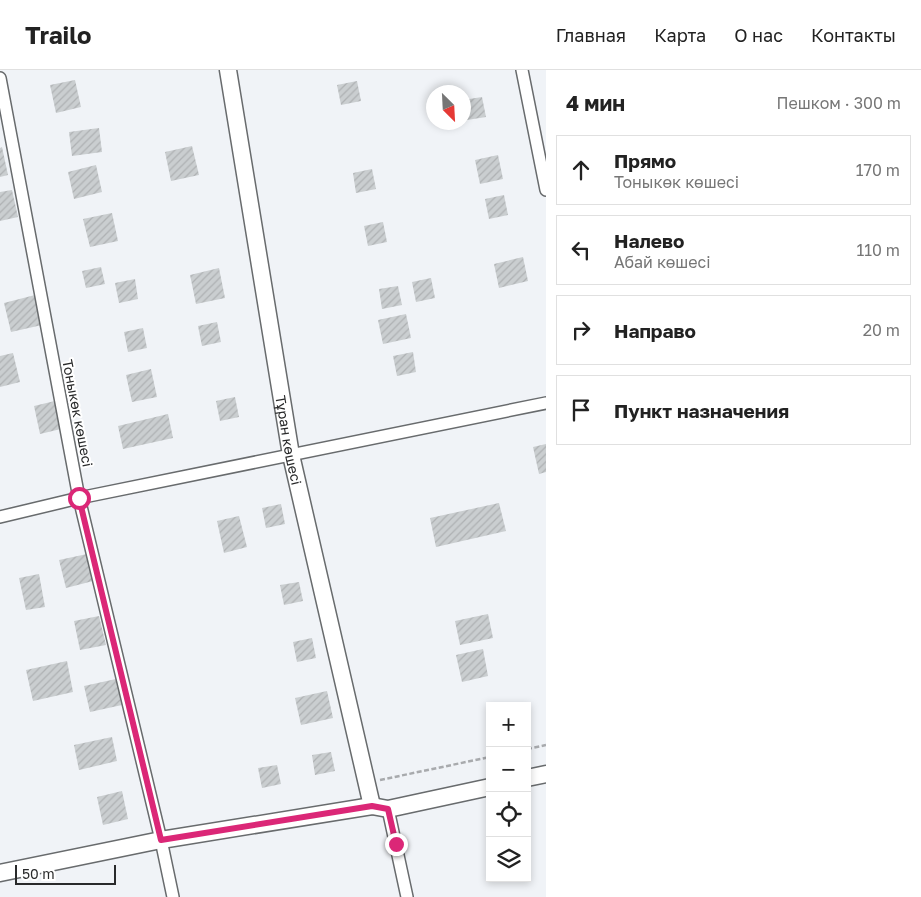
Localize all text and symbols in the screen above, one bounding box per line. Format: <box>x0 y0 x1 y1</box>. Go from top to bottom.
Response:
text: Trailo <box>25 20 91 49</box>
text: Главная <box>556 24 626 46</box>
text: Карта <box>654 24 706 46</box>
text: О нас <box>734 24 783 46</box>
text: Контакты <box>811 24 896 46</box>
north arrow <box>426 85 471 130</box>
text: 4 мин <box>566 90 625 116</box>
text: Пешком · 300 m <box>777 93 901 113</box>
text: Прямо <box>614 149 676 172</box>
icon: ahead <box>567 156 595 184</box>
text: 170 m <box>856 160 900 180</box>
text: Тоныкөк көшесі <box>614 172 739 192</box>
text: Налево <box>614 229 684 252</box>
icon: left <box>567 236 595 264</box>
text: 110 m <box>856 240 900 260</box>
text: Абай көшесі <box>614 252 711 272</box>
icon: right <box>567 316 595 344</box>
text: Направо <box>614 319 696 342</box>
text: 20 m <box>863 320 900 340</box>
street label: Тоныкөк көшесі <box>59 358 97 468</box>
street label: Тұран көшесі <box>273 394 306 486</box>
icon: arrive <box>567 396 595 424</box>
text: Пункт назначения <box>614 399 789 422</box>
route start <box>68 487 91 510</box>
map controls <box>486 702 531 882</box>
button: + <box>486 702 531 747</box>
button: − <box>486 747 531 792</box>
button: locate <box>486 792 531 837</box>
route end <box>385 833 408 856</box>
button: layers <box>486 837 531 882</box>
scale bar <box>15 862 116 885</box>
text: 50 m <box>22 865 55 882</box>

